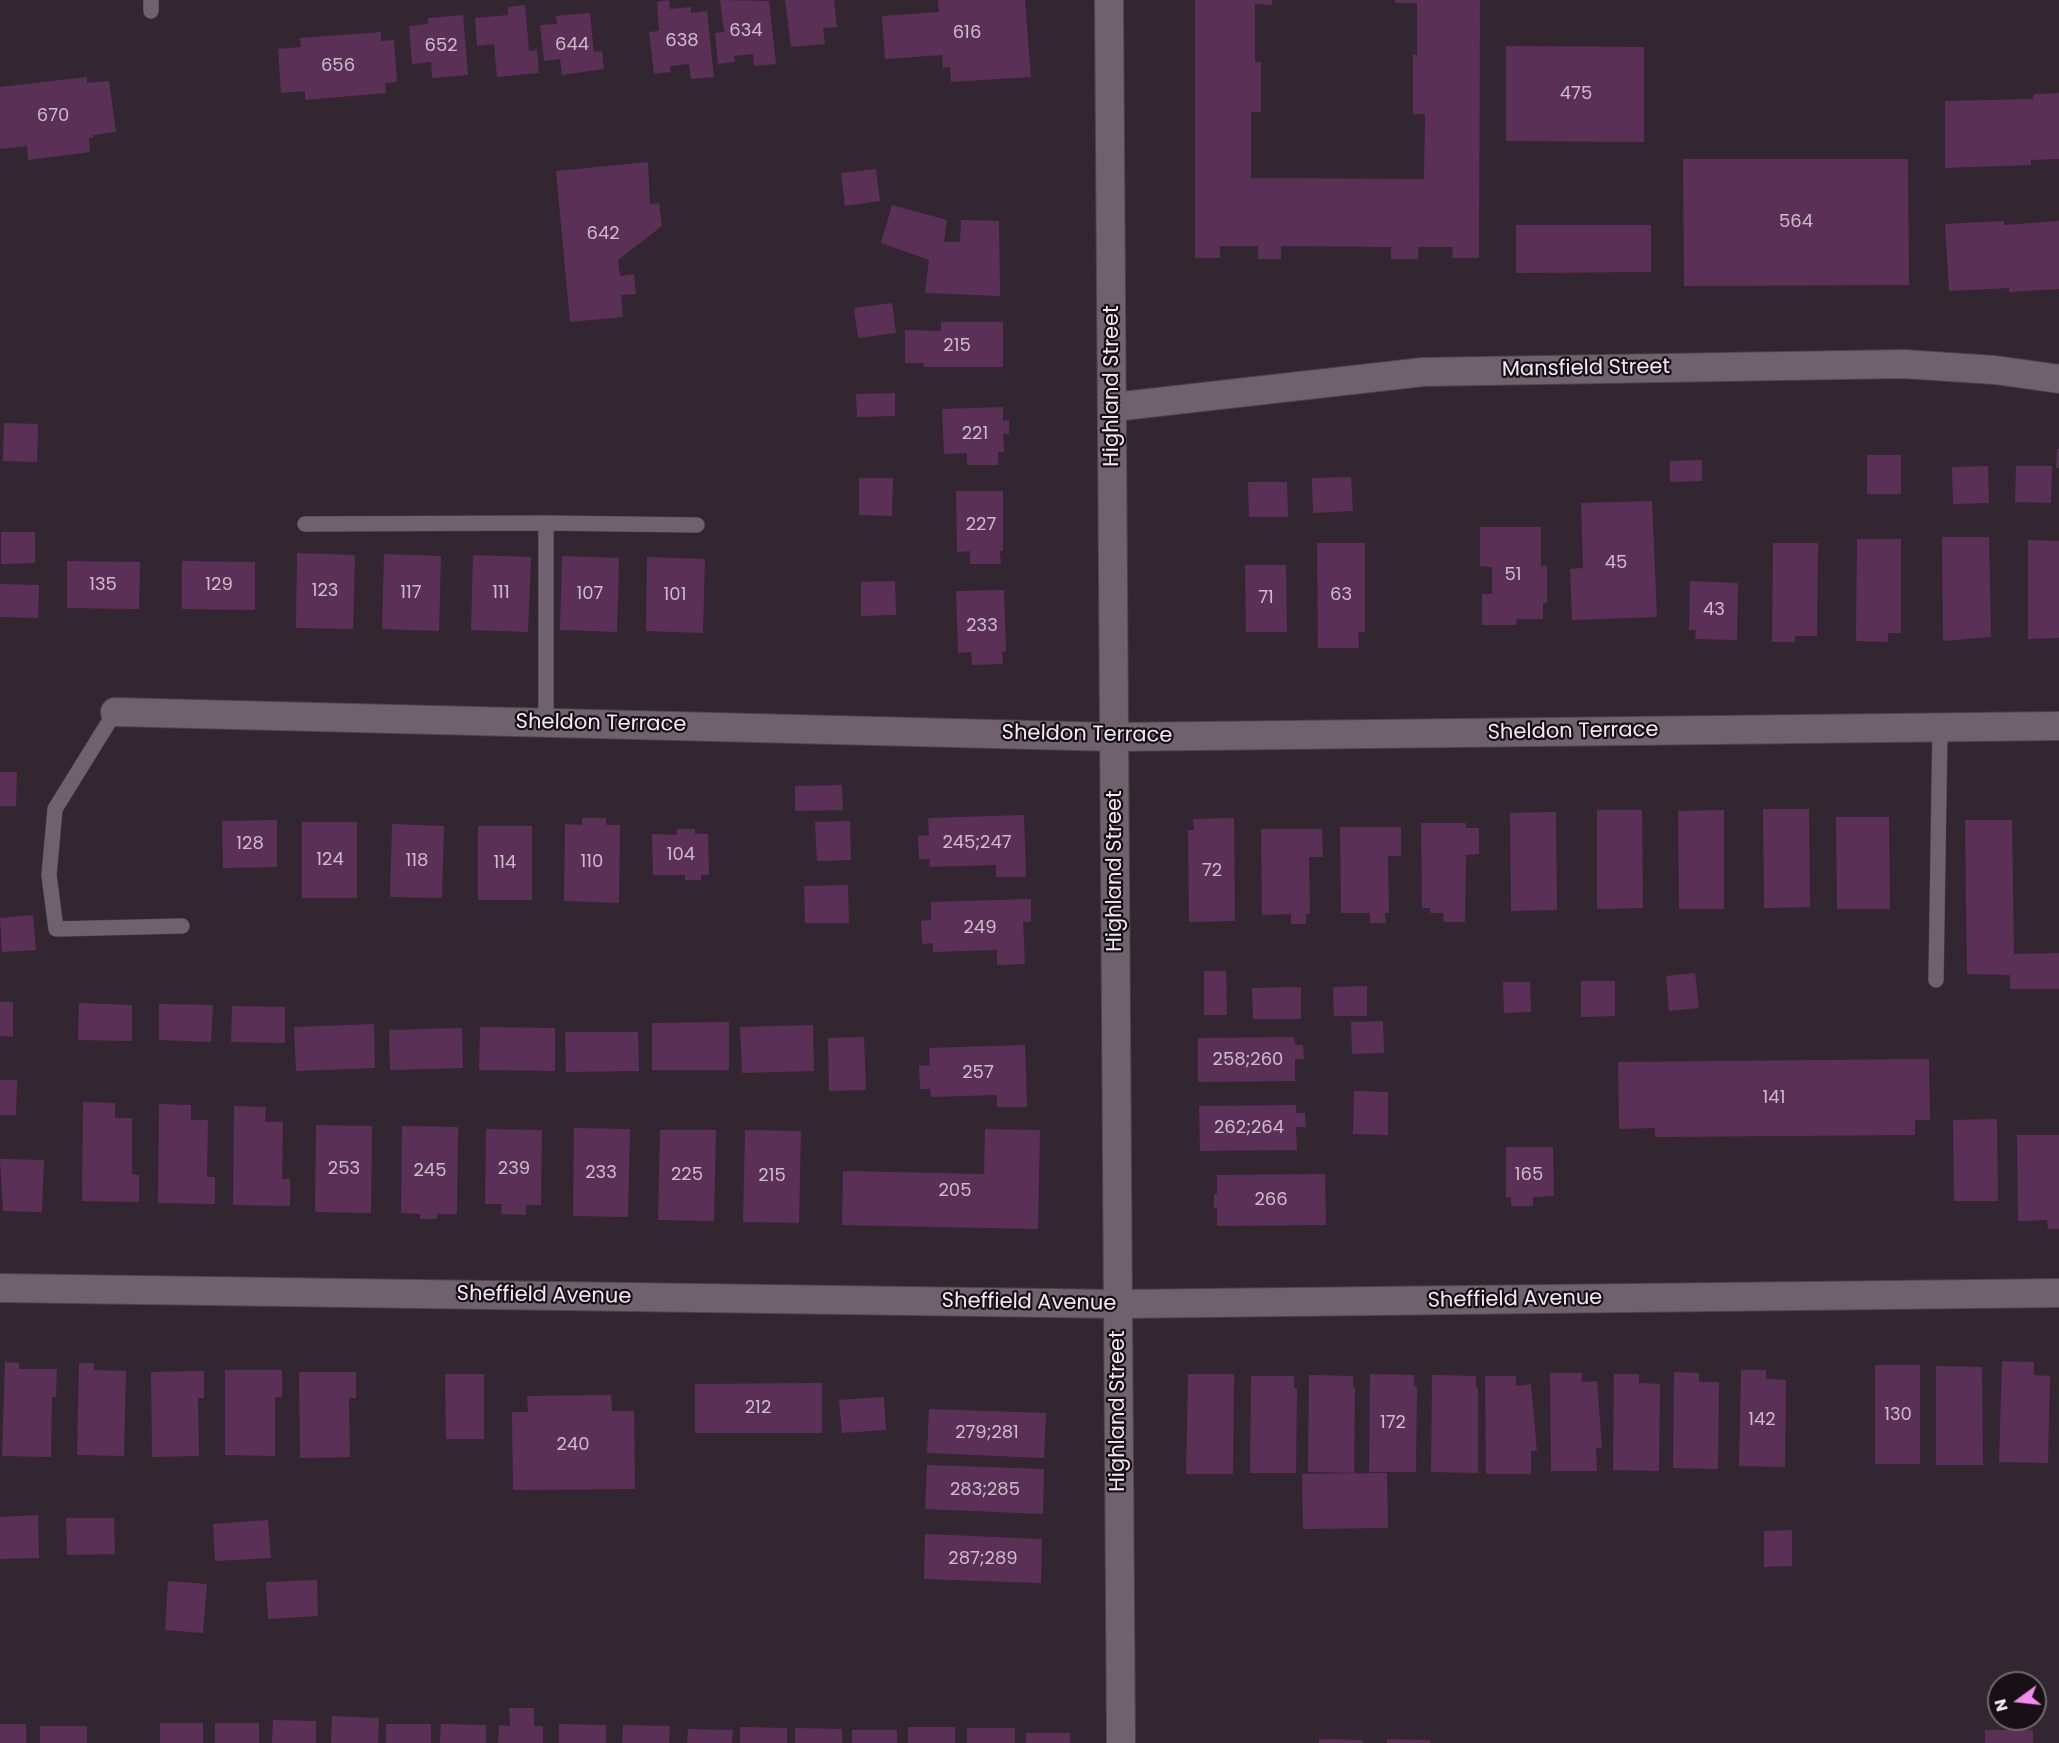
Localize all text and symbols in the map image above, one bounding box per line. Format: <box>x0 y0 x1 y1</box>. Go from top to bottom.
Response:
house number: 634 <box>729 20 763 42</box>
house number: 616 <box>953 22 981 44</box>
house number: 638 <box>665 30 699 52</box>
house number: 644 <box>555 34 589 56</box>
house number: 652 <box>424 35 458 57</box>
house number: 656 <box>321 55 355 77</box>
house number: 475 <box>1560 83 1592 105</box>
house number: 670 <box>37 105 69 127</box>
house number: 564 <box>1779 211 1813 233</box>
house number: 642 <box>586 223 620 245</box>
street label: Highland Street <box>1100 305 1126 467</box>
house number: 215 <box>943 335 971 357</box>
street label: Mansfield Street <box>1502 355 1670 383</box>
house number: 221 <box>962 423 988 445</box>
house number: 227 <box>966 514 996 536</box>
house number: 45 <box>1605 552 1627 574</box>
house number: 51 <box>1504 564 1522 586</box>
house number: 135 <box>89 574 117 596</box>
house number: 129 <box>205 574 233 596</box>
house number: 123 <box>312 580 338 602</box>
house number: 117 <box>400 582 422 604</box>
house number: 111 <box>492 582 510 604</box>
house number: 107 <box>577 583 603 605</box>
house number: 101 <box>664 584 686 606</box>
house number: 63 <box>1330 584 1352 606</box>
house number: 71 <box>1258 587 1274 609</box>
house number: 43 <box>1703 599 1725 621</box>
house number: 233 <box>966 615 998 637</box>
street label: Sheldon Terrace <box>515 710 687 738</box>
street label: Sheldon Terrace <box>1487 718 1659 746</box>
street label: Sheldon Terrace <box>1001 721 1173 749</box>
street label: Highland Street <box>1103 790 1129 952</box>
house number: 245;247 <box>942 832 1012 854</box>
house number: 128 <box>236 833 264 855</box>
house number: 104 <box>667 844 695 866</box>
house number: 124 <box>316 849 344 871</box>
house number: 118 <box>406 850 428 872</box>
house number: 110 <box>581 851 603 873</box>
house number: 114 <box>494 852 516 874</box>
house number: 72 <box>1202 860 1222 882</box>
house number: 249 <box>963 917 997 939</box>
house number: 258;260 <box>1213 1049 1283 1071</box>
house number: 257 <box>962 1062 994 1084</box>
house number: 141 <box>1763 1087 1785 1109</box>
house number: 262;264 <box>1214 1117 1284 1139</box>
house number: 253 <box>328 1158 360 1180</box>
house number: 239 <box>498 1158 530 1180</box>
house number: 245 <box>414 1160 446 1182</box>
house number: 233 <box>585 1162 617 1184</box>
house number: 225 <box>671 1164 703 1186</box>
house number: 165 <box>1515 1164 1543 1186</box>
house number: 215 <box>758 1165 786 1187</box>
house number: 205 <box>939 1180 971 1202</box>
house number: 266 <box>1254 1189 1288 1211</box>
street label: Sheffield Avenue <box>456 1282 632 1310</box>
street label: Sheffield Avenue <box>1427 1286 1603 1314</box>
street label: Sheffield Avenue <box>941 1289 1117 1317</box>
street label: Highland Street <box>1106 1330 1132 1492</box>
house number: 212 <box>745 1397 771 1419</box>
house number: 130 <box>1884 1404 1912 1426</box>
house number: 142 <box>1748 1409 1776 1431</box>
house number: 172 <box>1380 1412 1406 1434</box>
house number: 279;281 <box>955 1422 1019 1444</box>
house number: 240 <box>557 1434 589 1456</box>
house number: 283;285 <box>950 1479 1020 1501</box>
house number: 287;289 <box>948 1548 1018 1570</box>
north arrow <box>1987 1671 2047 1731</box>
text: N <box>1988 1696 2014 1714</box>

